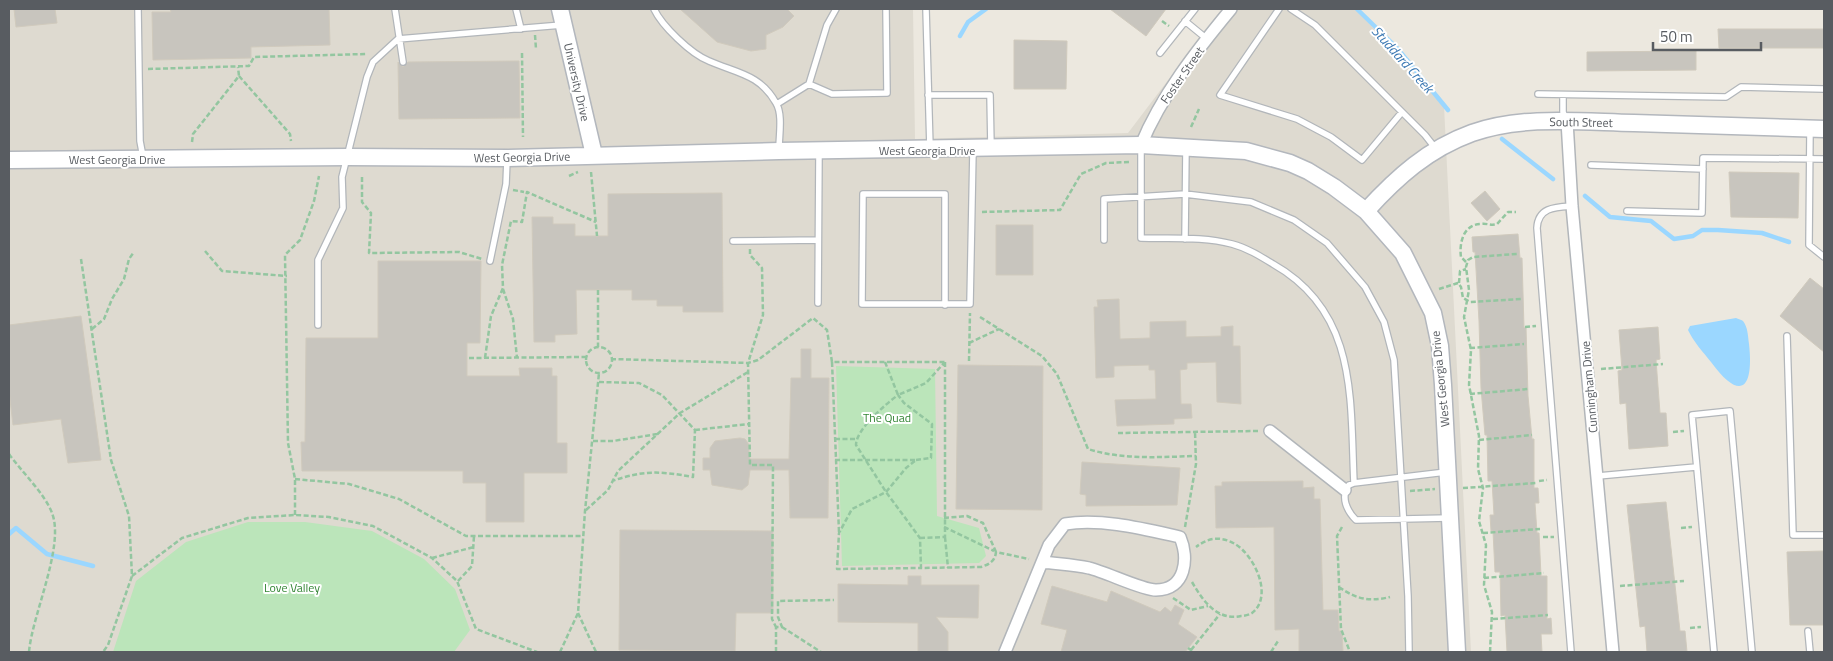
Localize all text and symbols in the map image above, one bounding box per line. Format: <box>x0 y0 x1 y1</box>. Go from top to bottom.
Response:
scale bar <box>1653 20 1760 52</box>
water label: Studdard Creek <box>1367 21 1440 99</box>
text: 50 m <box>1660 25 1693 48</box>
street label: University Drive <box>559 41 595 123</box>
street label: Foster Street <box>1155 42 1209 107</box>
street label: South Street <box>1549 112 1614 132</box>
street label: West Georgia Drive <box>879 141 975 160</box>
street label: West Georgia Drive <box>474 147 570 167</box>
street label: West Georgia Drive <box>69 150 165 169</box>
street label: West Georgia Drive <box>1426 330 1454 428</box>
street label: Cunningham Drive <box>1576 340 1602 434</box>
park label: The Quad <box>863 408 911 427</box>
park label: Love Valley <box>264 578 320 597</box>

